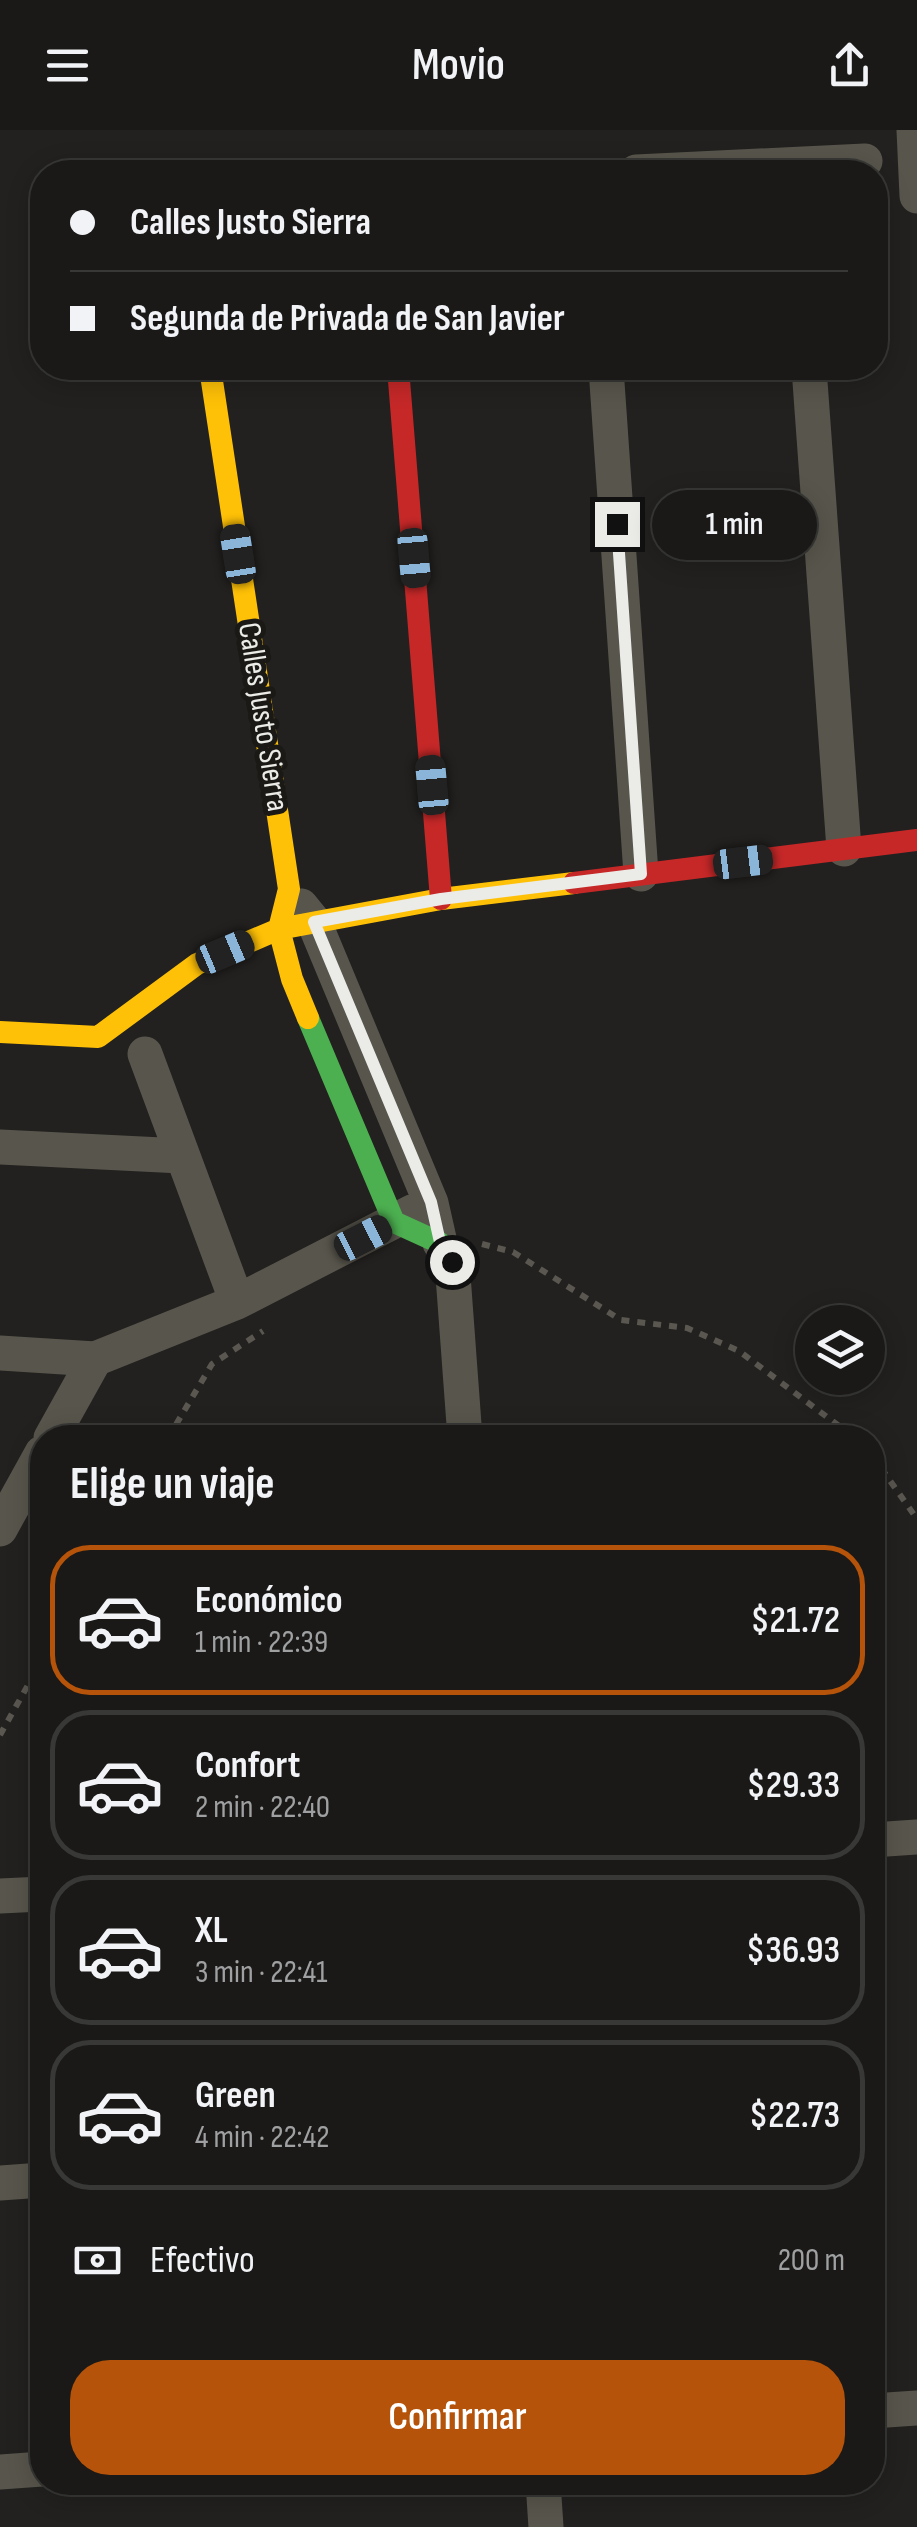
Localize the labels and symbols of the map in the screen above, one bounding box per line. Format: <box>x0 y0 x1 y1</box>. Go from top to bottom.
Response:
callout: 1 min <box>652 489 817 559</box>
route end <box>595 502 640 547</box>
car <box>218 522 258 586</box>
car <box>396 527 432 589</box>
street label: Calles Justo Sierra <box>229 620 297 814</box>
car <box>414 754 450 816</box>
car <box>711 843 775 881</box>
car <box>192 926 258 978</box>
car <box>329 1211 397 1265</box>
route start <box>430 1240 475 1285</box>

